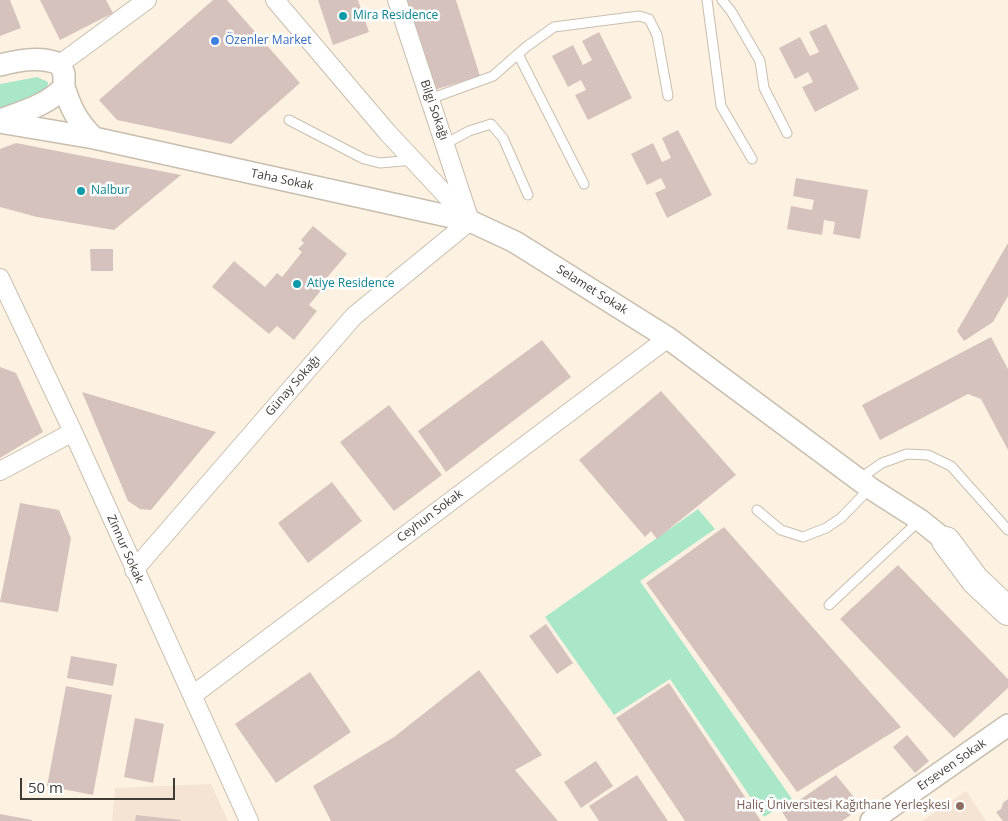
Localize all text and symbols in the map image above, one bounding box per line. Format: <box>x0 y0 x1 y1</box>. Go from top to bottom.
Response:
place label: Mira Residence <box>353 9 438 23</box>
marker: Mira Residence <box>337 10 349 22</box>
place label: Özenler Market <box>225 34 312 48</box>
marker: Özenler Market <box>209 35 221 47</box>
street label: Bilgi Sokağı <box>417 78 451 142</box>
street label: Taha Sokak <box>249 166 315 194</box>
place label: Nalbur <box>91 184 129 198</box>
marker: Nalbur <box>75 185 87 197</box>
street label: Selamet Sokak <box>554 262 630 318</box>
place label: Atiye Residence <box>307 277 395 291</box>
marker: Atiye Residence <box>291 278 303 290</box>
street label: Günay Sokağı <box>263 353 323 419</box>
street label: Ceyhun Sokak <box>394 487 466 545</box>
street label: Zinnur Sokak <box>104 513 146 585</box>
street label: Erseven Sokak <box>915 736 989 794</box>
scale bar <box>22 768 178 800</box>
text: 50 m <box>28 777 63 797</box>
place label: Haliç Üniversitesi Kağıthane Yerleşkesi <box>736 799 950 813</box>
marker: Haliç Üniversitesi Kağıthane Yerleşkesi <box>954 800 966 812</box>

